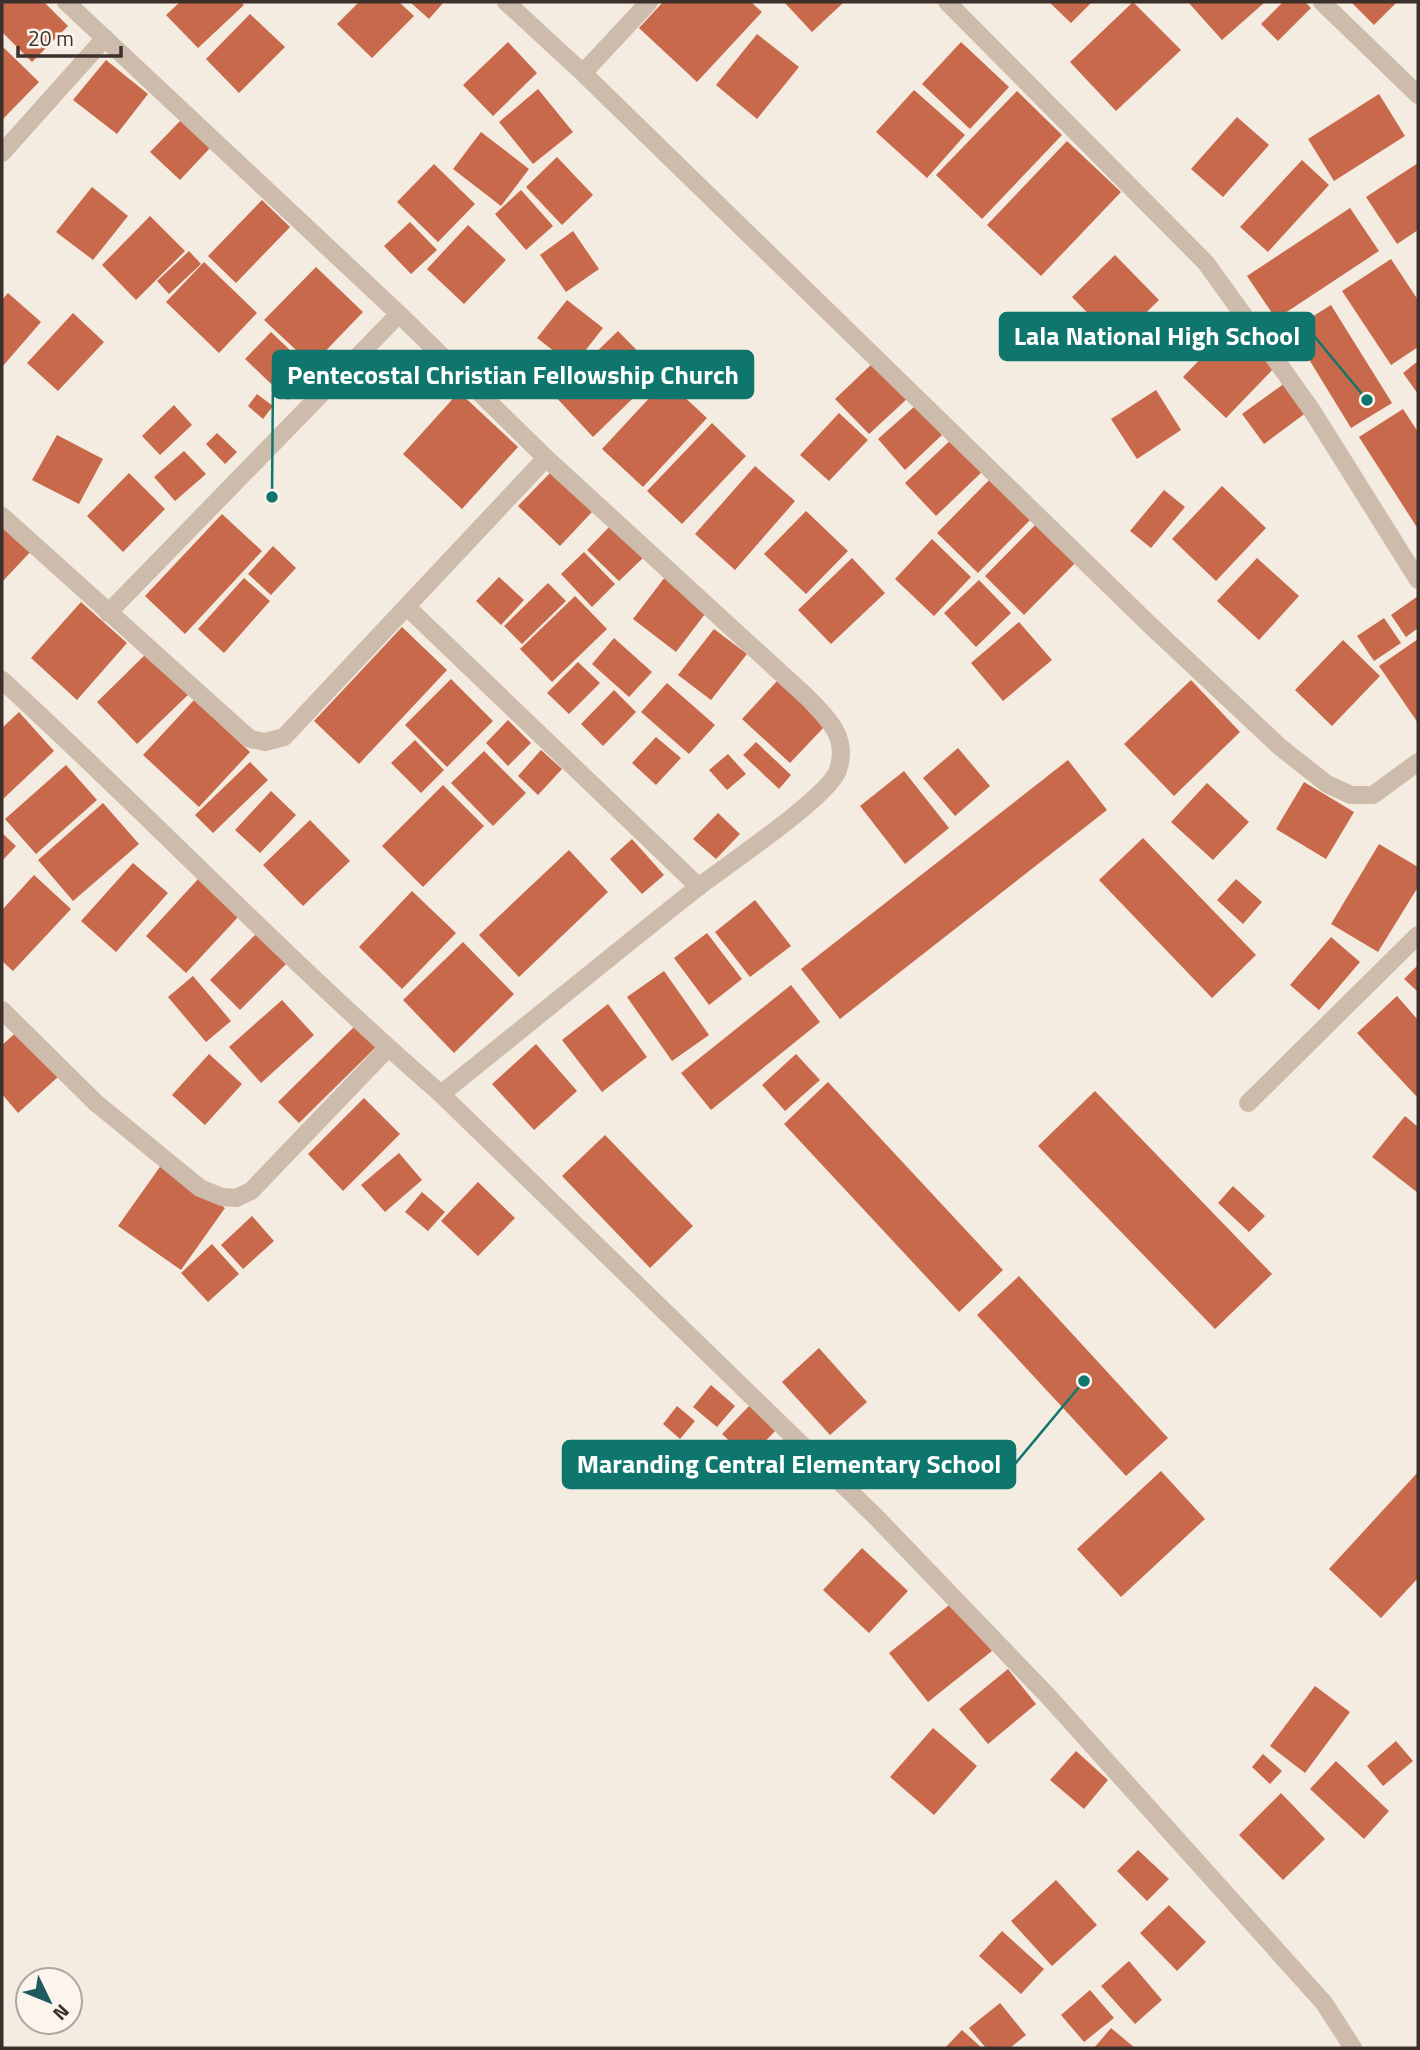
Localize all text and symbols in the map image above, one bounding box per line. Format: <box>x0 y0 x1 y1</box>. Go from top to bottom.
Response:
scale bar <box>18 14 121 58</box>
text: 20 m <box>28 22 74 54</box>
callout: Lala National High School <box>1000 313 1314 360</box>
text: Lala National High School <box>1014 316 1300 355</box>
callout: Pentecostal Christian Fellowship Church <box>273 351 753 398</box>
text: Pentecostal Christian Fellowship Church <box>287 355 739 394</box>
callout: Maranding Central Elementary School <box>563 1441 1015 1488</box>
text: Maranding Central Elementary School <box>577 1444 1001 1483</box>
north arrow <box>14 1966 84 2036</box>
text: N <box>47 1998 77 2028</box>

